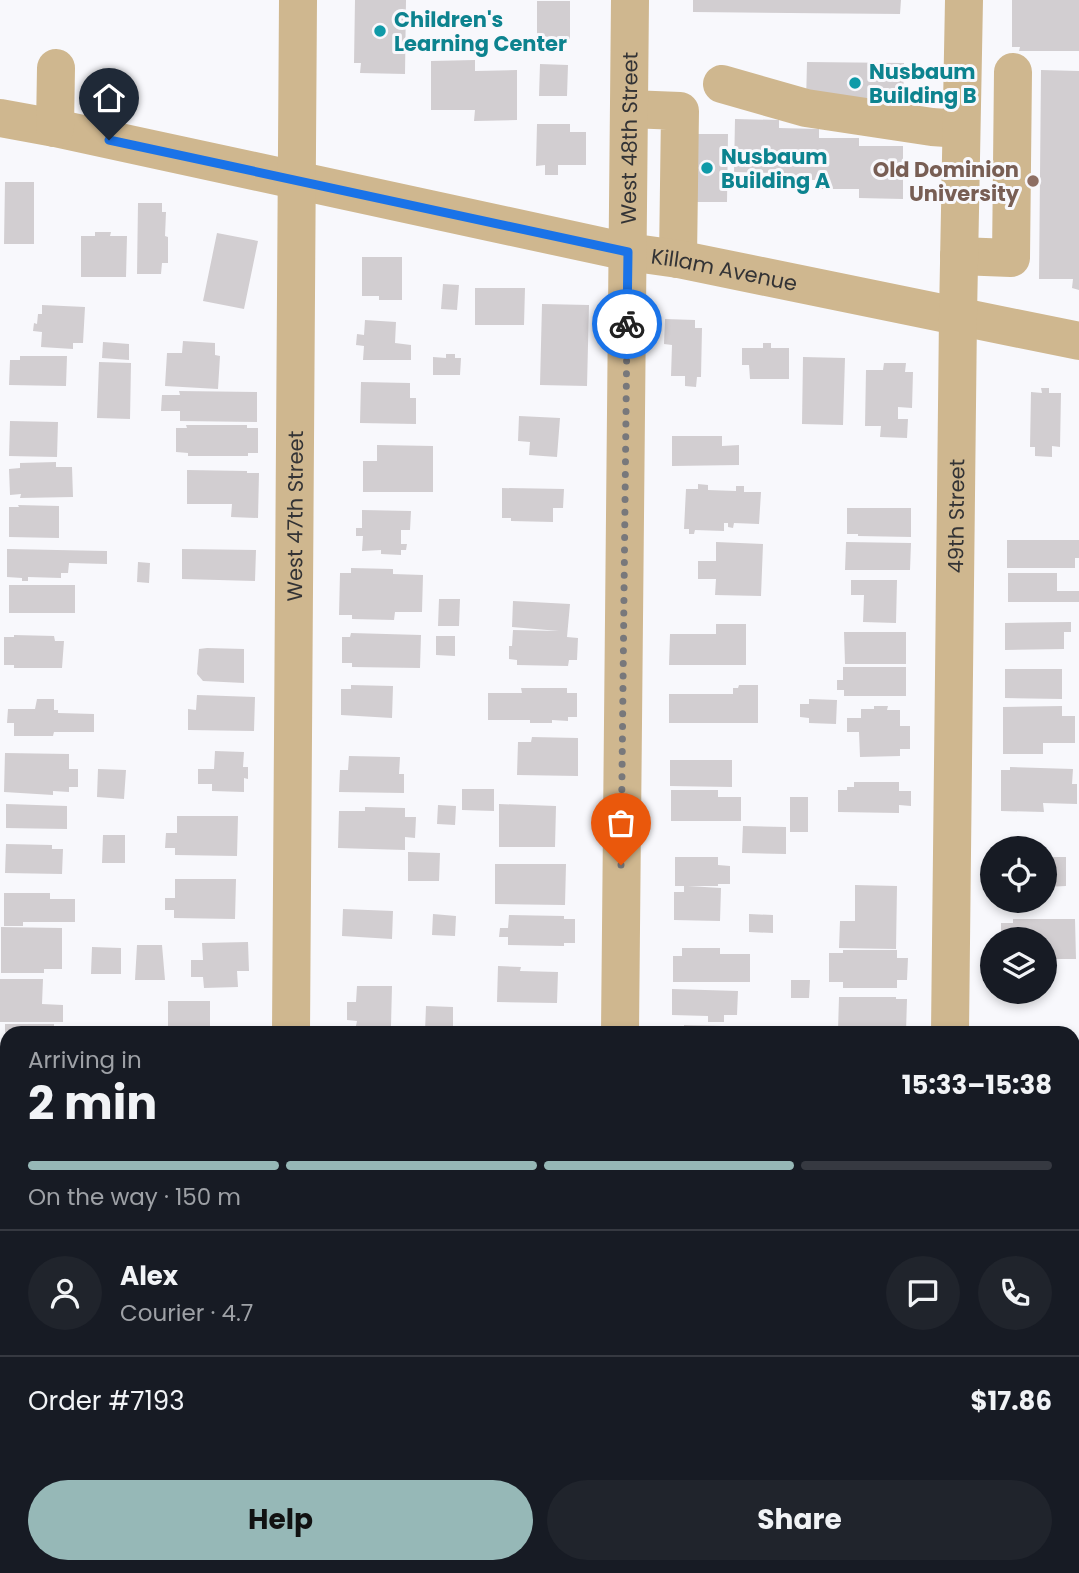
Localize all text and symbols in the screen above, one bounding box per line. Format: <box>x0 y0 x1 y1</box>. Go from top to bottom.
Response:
place label: Children's Learning Center <box>394 5 567 58</box>
marker: Children's Learning Center <box>372 23 388 39</box>
street label: West 48th Street <box>613 52 644 224</box>
place label: Nusbaum Building B <box>869 57 977 110</box>
pin <box>79 68 139 140</box>
marker: Nusbaum Building B <box>847 75 863 91</box>
icon: home <box>90 79 128 117</box>
place label: Nusbaum Building A <box>721 142 831 195</box>
place label: Old Dominion University <box>873 155 1020 208</box>
marker: Nusbaum Building A <box>699 160 715 176</box>
marker: Old Dominion University <box>1025 173 1041 189</box>
street label: Killam Avenue <box>649 241 800 298</box>
courier <box>592 289 662 359</box>
icon: bike <box>608 305 646 343</box>
street label: West 47th Street <box>279 431 310 601</box>
street label: 49th Street <box>941 459 971 574</box>
pin <box>591 793 651 865</box>
icon: bag <box>602 804 640 842</box>
map controls <box>980 836 1057 1004</box>
button: locate <box>980 836 1057 913</box>
button: layers <box>980 927 1057 1004</box>
text: Arriving in <box>28 1044 142 1076</box>
text: 15:33–15:38 <box>902 1067 1052 1103</box>
text: 2 min <box>28 1071 157 1135</box>
text: On the way · 150 m <box>28 1181 241 1213</box>
button: person <box>28 1256 102 1330</box>
button: chat <box>886 1256 960 1330</box>
button: phone <box>978 1256 1052 1330</box>
text: Alex <box>120 1258 178 1294</box>
text: Courier · 4.7 <box>120 1297 253 1329</box>
text: Order #7193 <box>28 1383 185 1419</box>
text: $17.86 <box>970 1383 1052 1419</box>
button: Help <box>28 1480 533 1560</box>
button: Share <box>547 1480 1052 1560</box>

